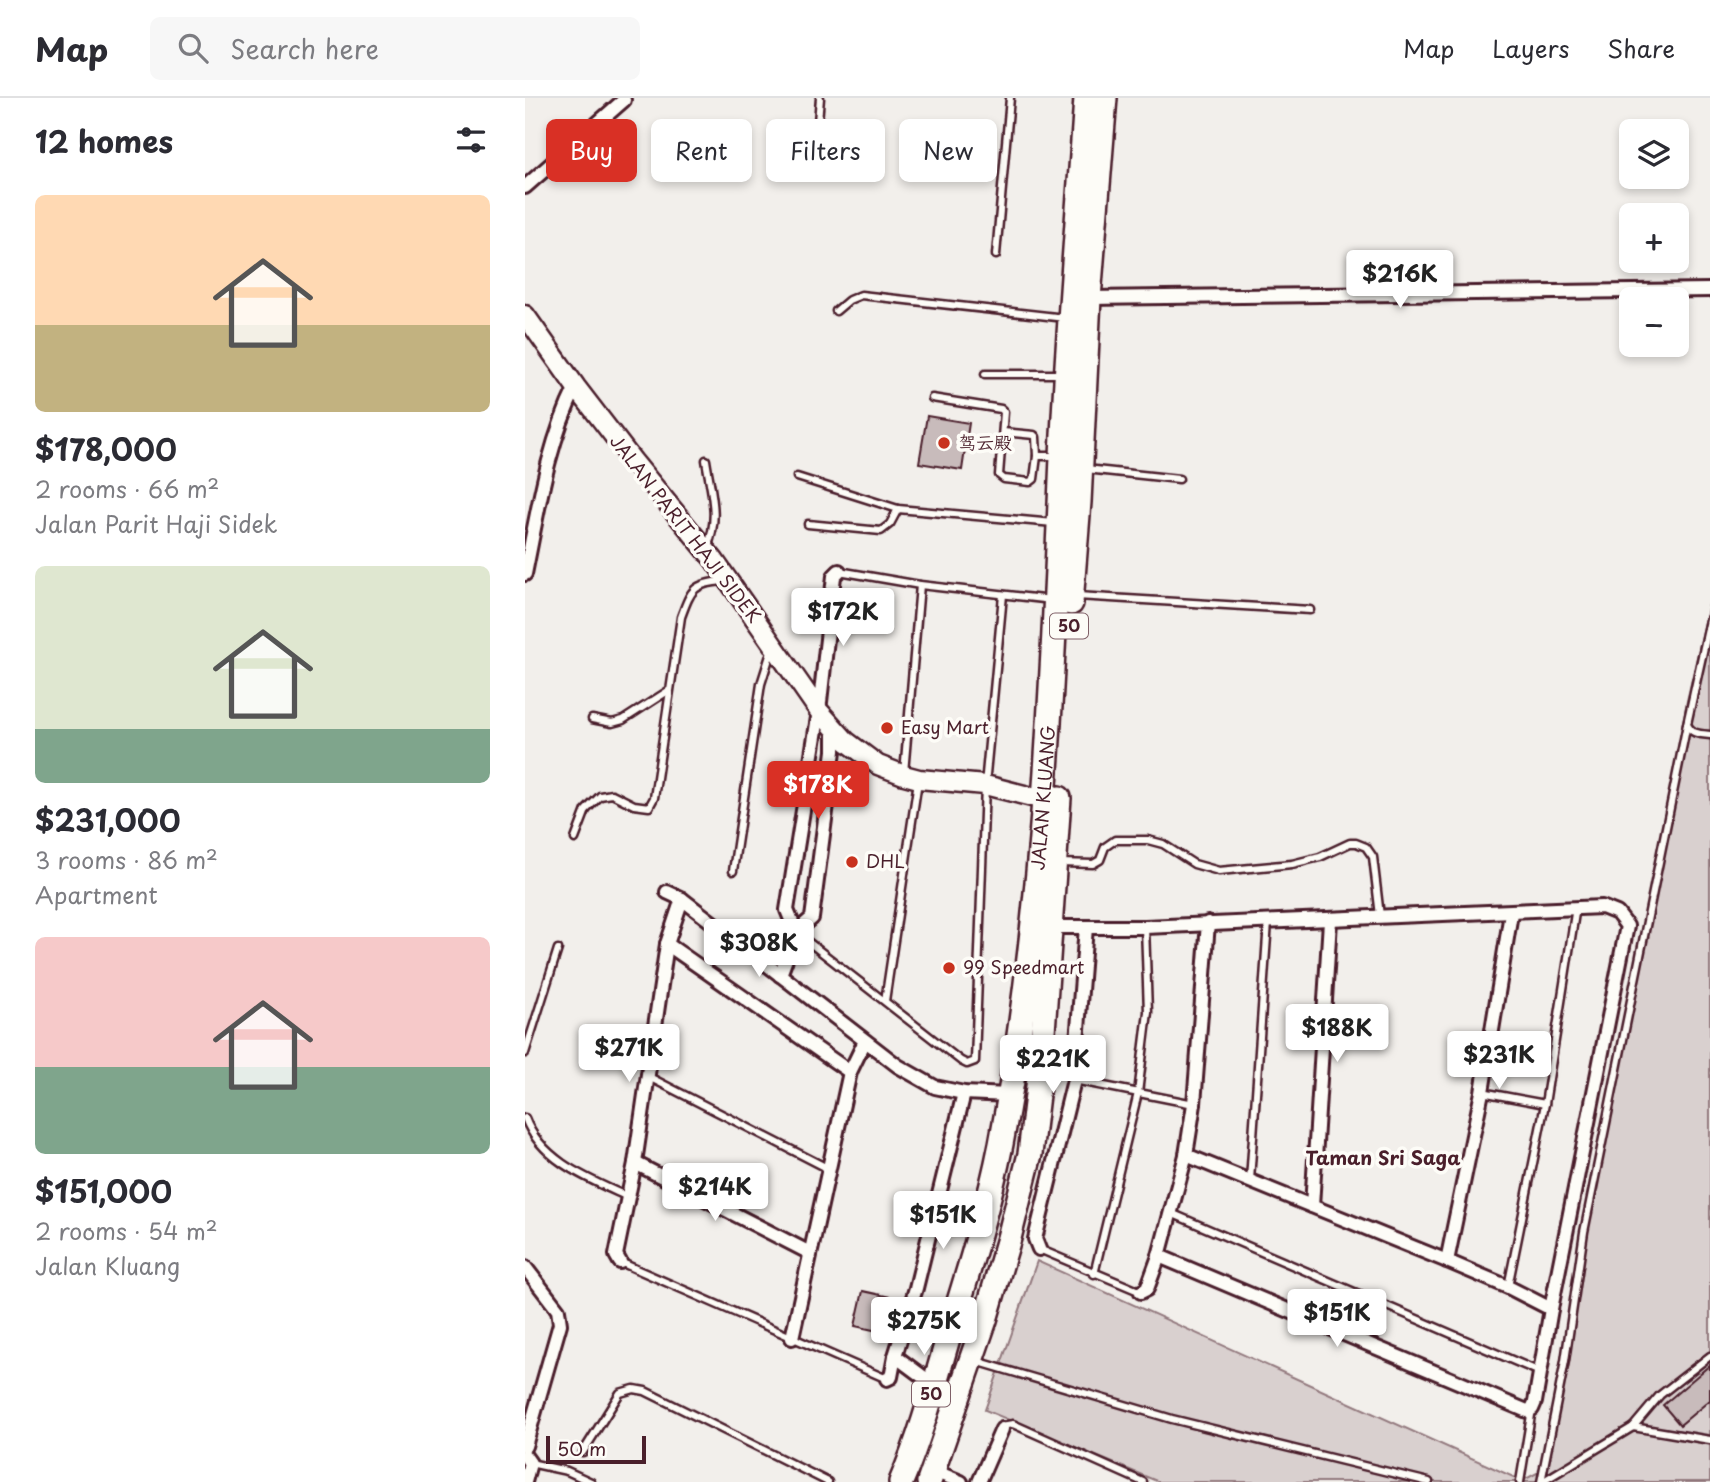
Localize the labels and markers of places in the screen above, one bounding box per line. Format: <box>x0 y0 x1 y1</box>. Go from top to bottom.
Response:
pin: $216K <box>1351 250 1449 310</box>
place label: 驾云殿 <box>958 428 1012 455</box>
marker: 驾云殿 <box>936 435 952 451</box>
pin: $172K <box>794 588 892 648</box>
place label: Easy Mart <box>901 713 989 740</box>
marker: Easy Mart <box>879 720 895 736</box>
pin: $178K <box>769 762 867 821</box>
place label: DHL <box>866 847 905 874</box>
marker: DHL <box>844 854 860 870</box>
pin: $308K <box>710 920 808 979</box>
place label: 99 Speedmart <box>963 953 1084 980</box>
marker: 99 Speedmart <box>941 960 957 976</box>
pin: $188K <box>1288 1004 1386 1064</box>
pin: $271K <box>580 1024 678 1084</box>
pin: $231K <box>1450 1032 1548 1091</box>
pin: $221K <box>1004 1035 1102 1095</box>
pin: $214K <box>666 1164 764 1223</box>
pin: $151K <box>894 1192 992 1251</box>
pin: $151K <box>1288 1290 1386 1349</box>
pin: $275K <box>875 1298 973 1357</box>

